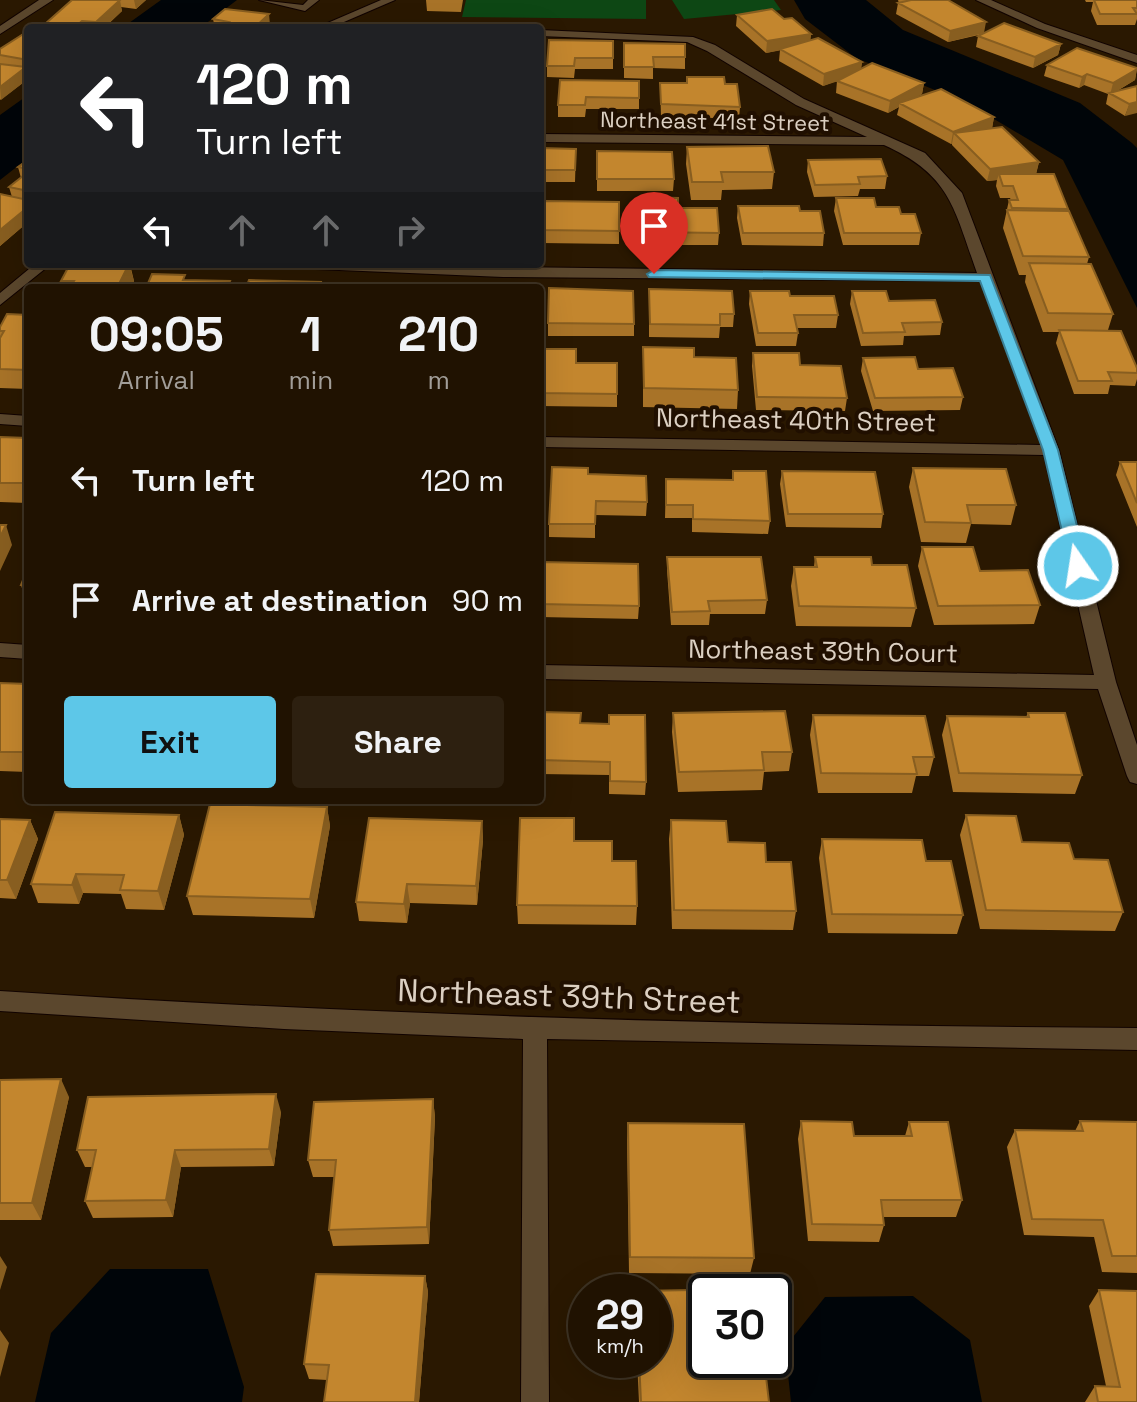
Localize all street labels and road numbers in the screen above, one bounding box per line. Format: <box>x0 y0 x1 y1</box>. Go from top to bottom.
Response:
street label: Northeast 41st Street <box>600 105 830 137</box>
street label: Northeast 40th Street <box>656 401 936 439</box>
street label: Northeast 39th Court <box>688 632 958 670</box>
street label: Northeast 39th Street <box>397 970 741 1022</box>

